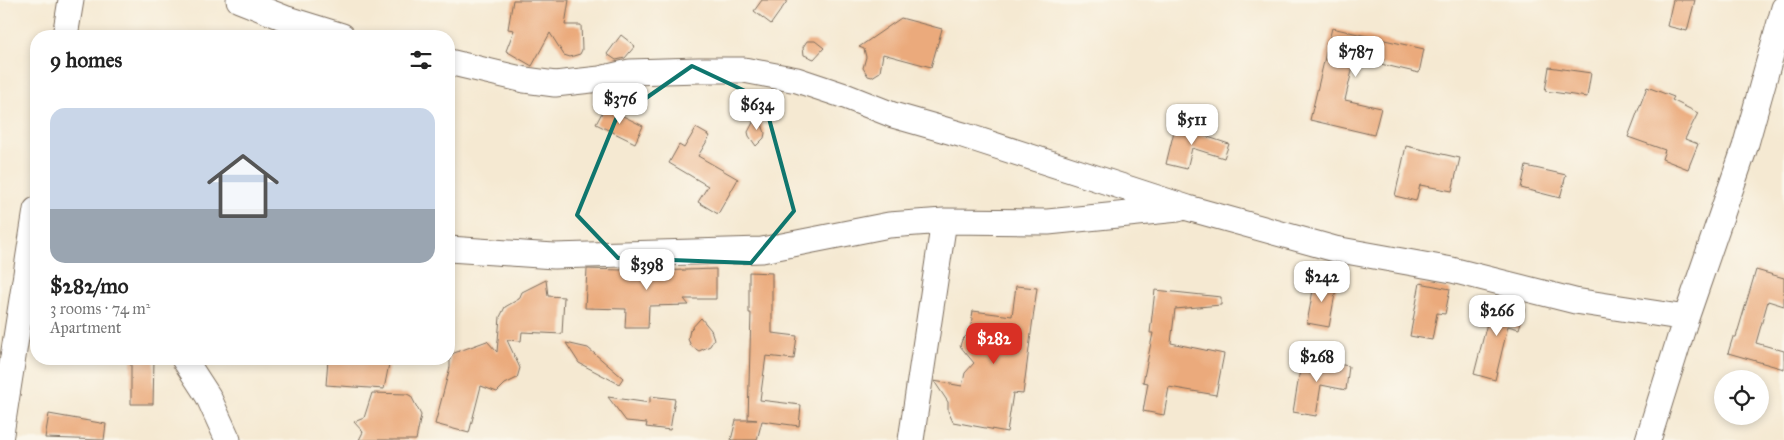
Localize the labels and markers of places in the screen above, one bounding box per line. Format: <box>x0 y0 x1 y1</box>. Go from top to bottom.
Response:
pin: $787 <box>1326 36 1386 78</box>
pin: $376 <box>590 82 650 125</box>
pin: $634 <box>727 88 787 131</box>
pin: $511 <box>1162 104 1222 146</box>
pin: $398 <box>617 248 677 291</box>
pin: $242 <box>1292 260 1352 303</box>
pin: $266 <box>1467 294 1527 337</box>
pin: $282 <box>964 322 1024 365</box>
pin: $268 <box>1287 340 1347 383</box>

